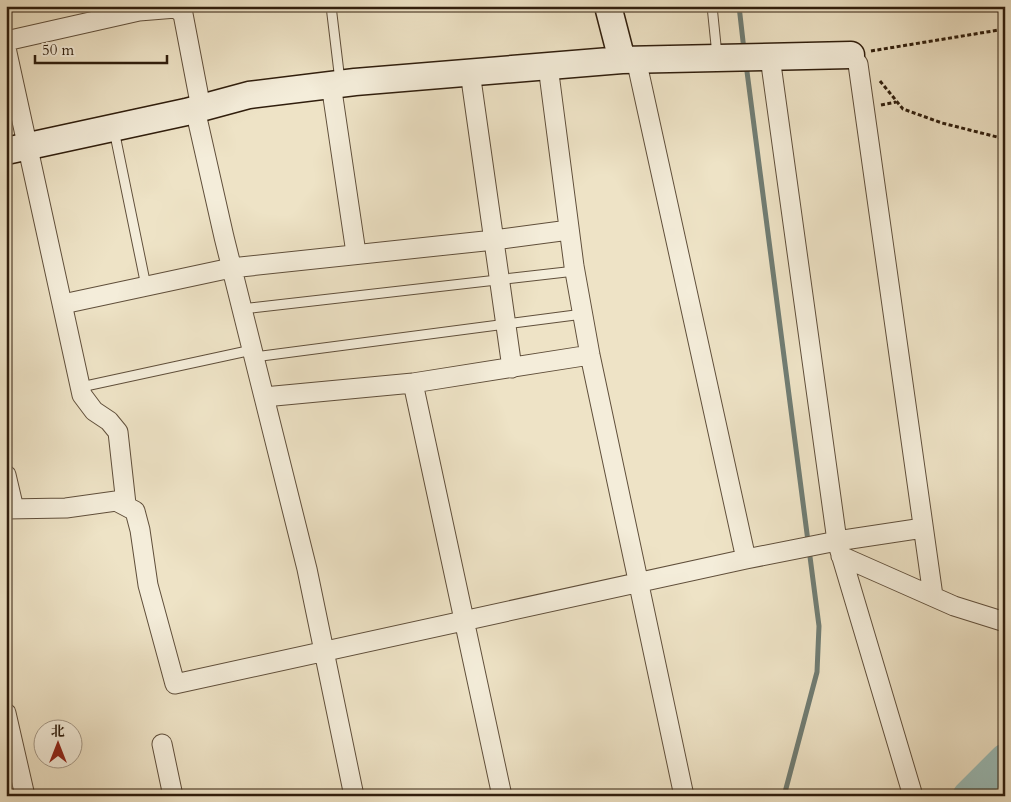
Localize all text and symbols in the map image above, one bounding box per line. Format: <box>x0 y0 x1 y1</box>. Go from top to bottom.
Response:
scale bar <box>35 32 168 64</box>
text: 50 m <box>42 40 74 60</box>
north arrow <box>32 720 82 770</box>
text: 北 <box>51 722 65 741</box>

